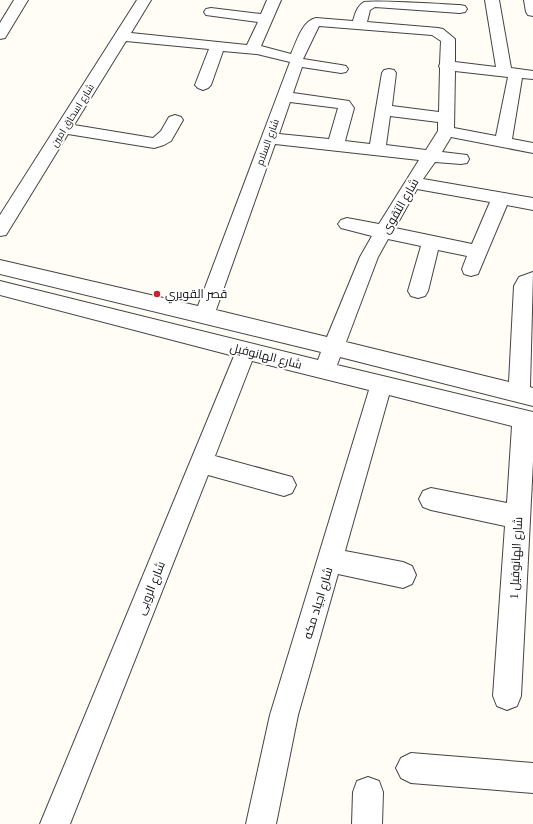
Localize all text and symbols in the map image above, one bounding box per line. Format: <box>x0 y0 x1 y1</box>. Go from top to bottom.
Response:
street label: شارع اسحاق امين <box>49 82 97 149</box>
street label: شارع السلام <box>254 117 283 168</box>
street label: شارع التقوى <box>379 176 422 237</box>
place label: قصر القويري <box>165 287 227 304</box>
marker: قصر القويري <box>152 289 162 299</box>
street label: شارع الهانوفيل <box>228 340 303 373</box>
street label: شارع الهانوفيل 1 <box>507 516 526 600</box>
street label: شارع الروبى <box>134 559 169 617</box>
street label: شارع اجياد مكه <box>300 565 337 641</box>

